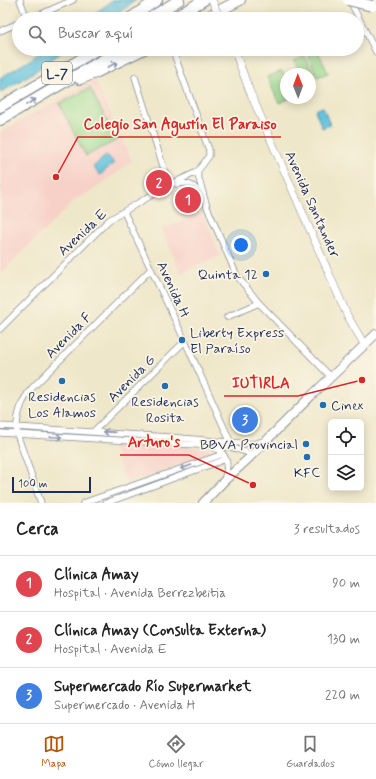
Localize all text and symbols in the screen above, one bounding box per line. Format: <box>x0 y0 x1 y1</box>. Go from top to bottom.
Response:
search box <box>12 12 364 56</box>
icon: search <box>26 23 48 45</box>
text: Buscar aquí <box>58 24 133 44</box>
one-way arrow <box>106 61 118 68</box>
road number: L-7 <box>42 62 72 84</box>
north arrow <box>280 68 316 104</box>
one-way arrow <box>25 97 37 105</box>
callout: Colegio San Agustín El Paraiso <box>78 110 281 137</box>
text: Colegio San Agustín El Paraiso <box>84 115 277 137</box>
street label: Avenida Santander <box>280 148 344 261</box>
pin: 2 <box>146 168 172 198</box>
pin: 1 <box>175 185 201 215</box>
street label: Avenida E <box>54 205 111 260</box>
your location <box>231 235 251 255</box>
street label: Avenida H <box>152 258 194 320</box>
place label: Quinta 12 <box>198 266 258 284</box>
marker: Quinta 12 <box>261 269 271 279</box>
street label: Avenida F <box>42 309 96 363</box>
place label: Liberty Express El Paraíso <box>190 324 284 358</box>
marker: Liberty Express El Paraíso <box>177 335 187 345</box>
street label: Avenida G <box>104 351 159 406</box>
callout: IUTIRLA <box>224 369 298 396</box>
text: IUTIRLA <box>232 374 290 394</box>
marker: Residencias Los Alamos <box>57 376 67 386</box>
marker: Residencias Rosita <box>160 381 170 391</box>
place label: Residencias Los Alamos <box>28 388 96 422</box>
place label: Residencias Rosita <box>131 393 199 427</box>
place label: Cinex <box>331 397 364 415</box>
marker: Cinex <box>318 400 328 410</box>
pin: 3 <box>232 405 258 435</box>
map controls <box>328 419 364 491</box>
button: locate <box>328 419 364 455</box>
callout: Arturo's <box>120 428 189 455</box>
one-way arrow <box>103 429 116 436</box>
one-way arrow <box>49 433 62 440</box>
text: Arturo's <box>128 433 181 453</box>
place label: BBVA Provincial <box>200 436 298 454</box>
marker: BBVA Provincial <box>301 439 311 449</box>
marker: KFC <box>302 452 312 462</box>
button: layers <box>328 455 364 491</box>
one-way arrow <box>181 463 193 471</box>
place label: KFC <box>294 464 320 482</box>
scale bar <box>12 475 91 494</box>
text: 100 m <box>18 477 48 491</box>
text: Cerca <box>16 518 59 540</box>
text: 3 resultados <box>294 521 360 538</box>
text: Clínica Amay <box>54 565 139 585</box>
text: 1 <box>26 575 32 592</box>
text: 90 m <box>332 575 360 592</box>
text: Hospital · Avenida Berrezbeitia <box>54 585 226 602</box>
text: Clínica Amay (Consulta Externa) <box>54 621 266 641</box>
text: 2 <box>26 631 32 648</box>
text: 130 m <box>327 631 360 648</box>
text: Hospital · Avenida E <box>54 641 167 658</box>
text: Supermercado Río Supermarket <box>54 677 251 697</box>
text: 3 <box>26 687 32 704</box>
text: 220 m <box>325 687 360 704</box>
text: Supermercado · Avenida H <box>54 697 195 714</box>
tab: Mapa <box>41 733 66 771</box>
tab: Cómo llegar <box>149 733 204 771</box>
tab: Guardados <box>286 733 335 771</box>

